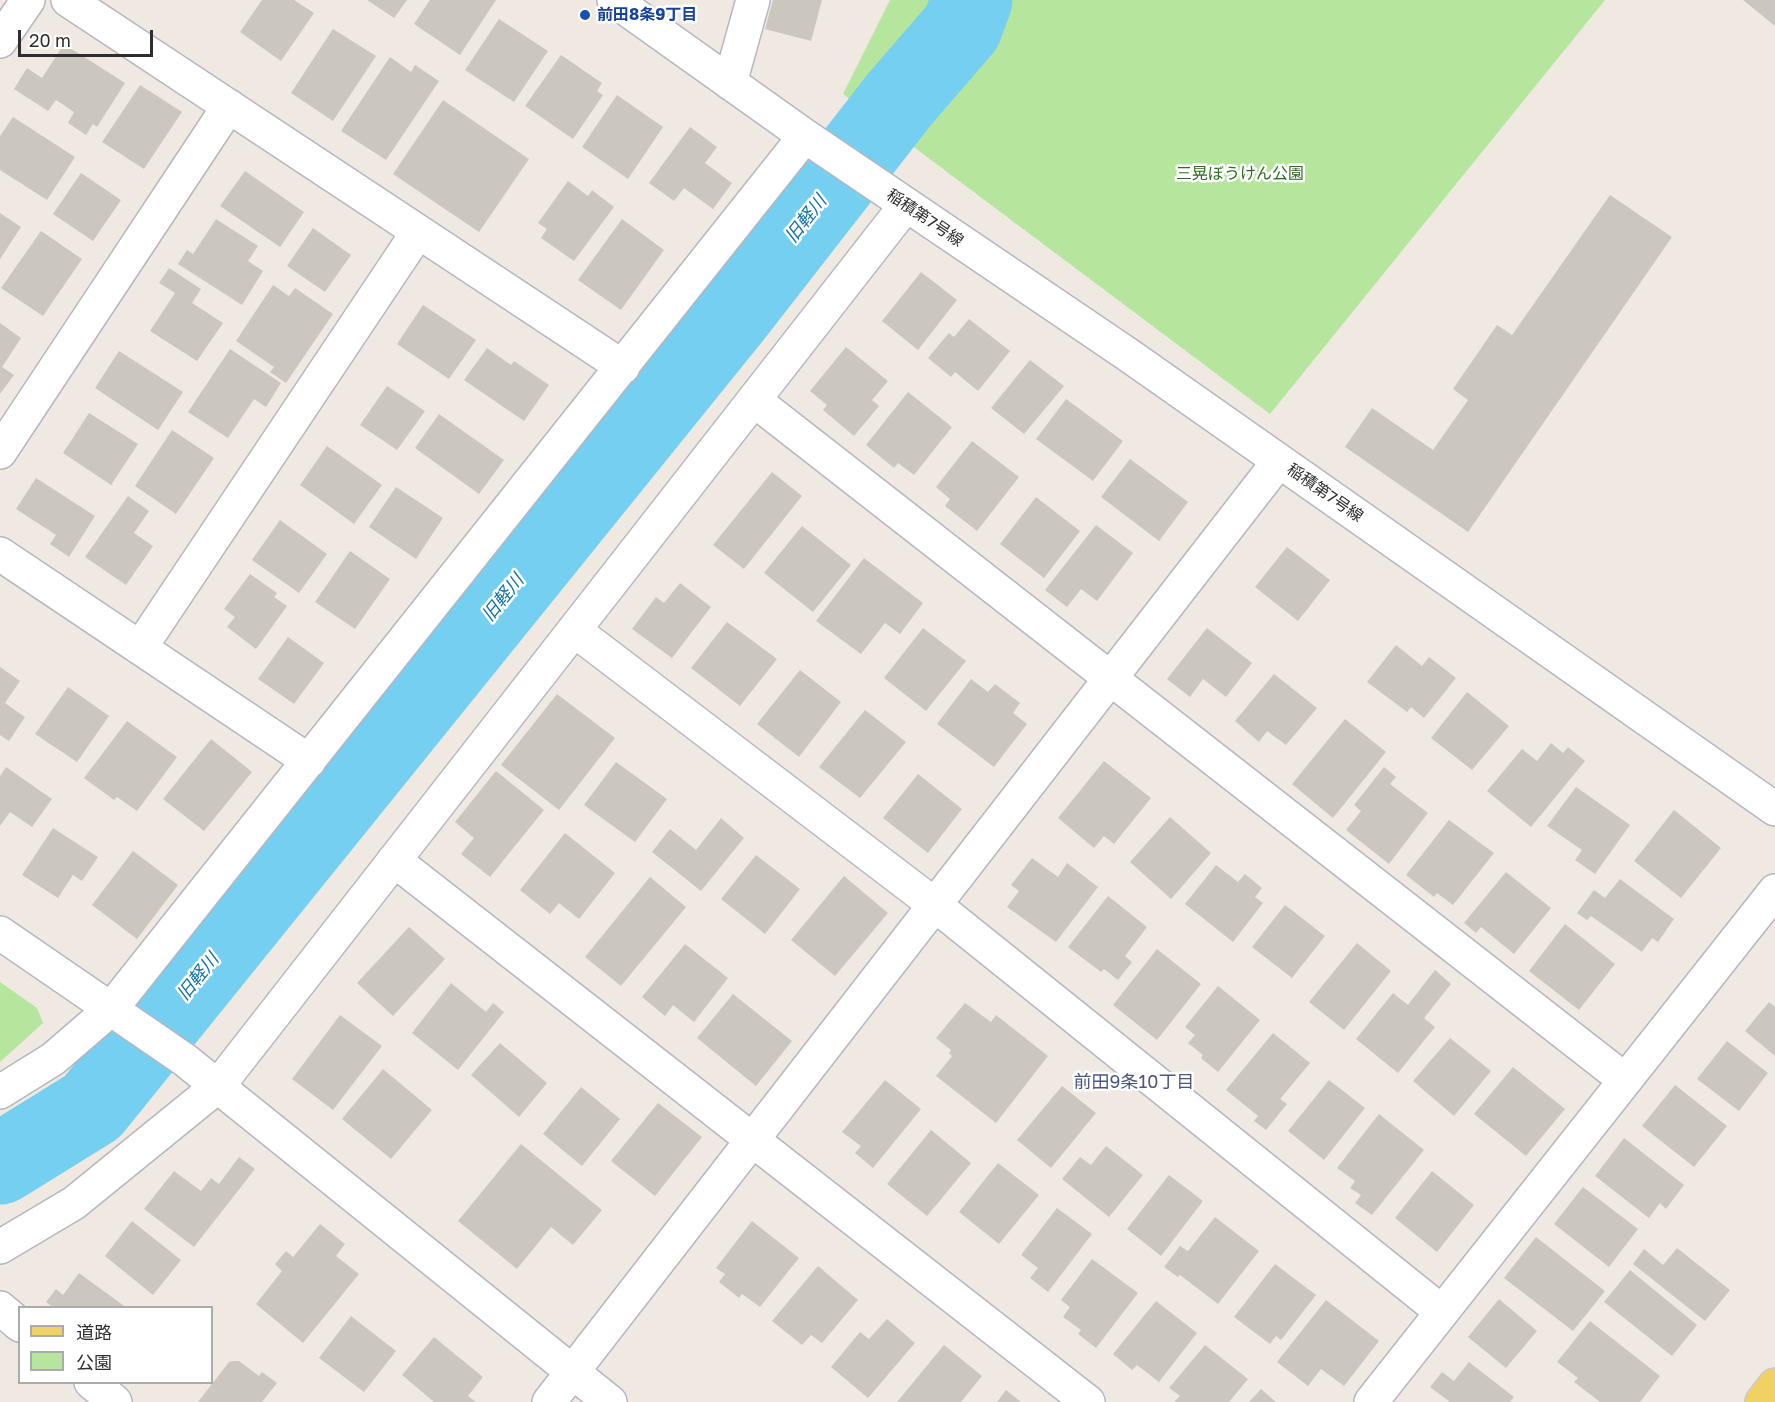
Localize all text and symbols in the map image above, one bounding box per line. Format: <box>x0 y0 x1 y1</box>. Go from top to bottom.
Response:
place label: 前田8条9丁目 <box>597 5 697 25</box>
marker: 前田8条9丁目 <box>578 8 592 22</box>
scale bar <box>21 18 156 56</box>
text: 20 m <box>29 29 71 51</box>
park label: 三晃ぼうけん公園 <box>1176 164 1304 184</box>
street label: 稲積第7号線 <box>883 185 967 251</box>
water label: 旧軽川 <box>781 191 831 247</box>
street label: 稲積第7号線 <box>1283 460 1367 526</box>
water label: 旧軽川 <box>478 570 528 626</box>
water label: 旧軽川 <box>173 949 223 1005</box>
district label: 前田9条10丁目 <box>1074 1071 1194 1093</box>
legend <box>18 1306 213 1384</box>
text: 道路 <box>76 1321 112 1343</box>
text: 公園 <box>76 1351 112 1373</box>

